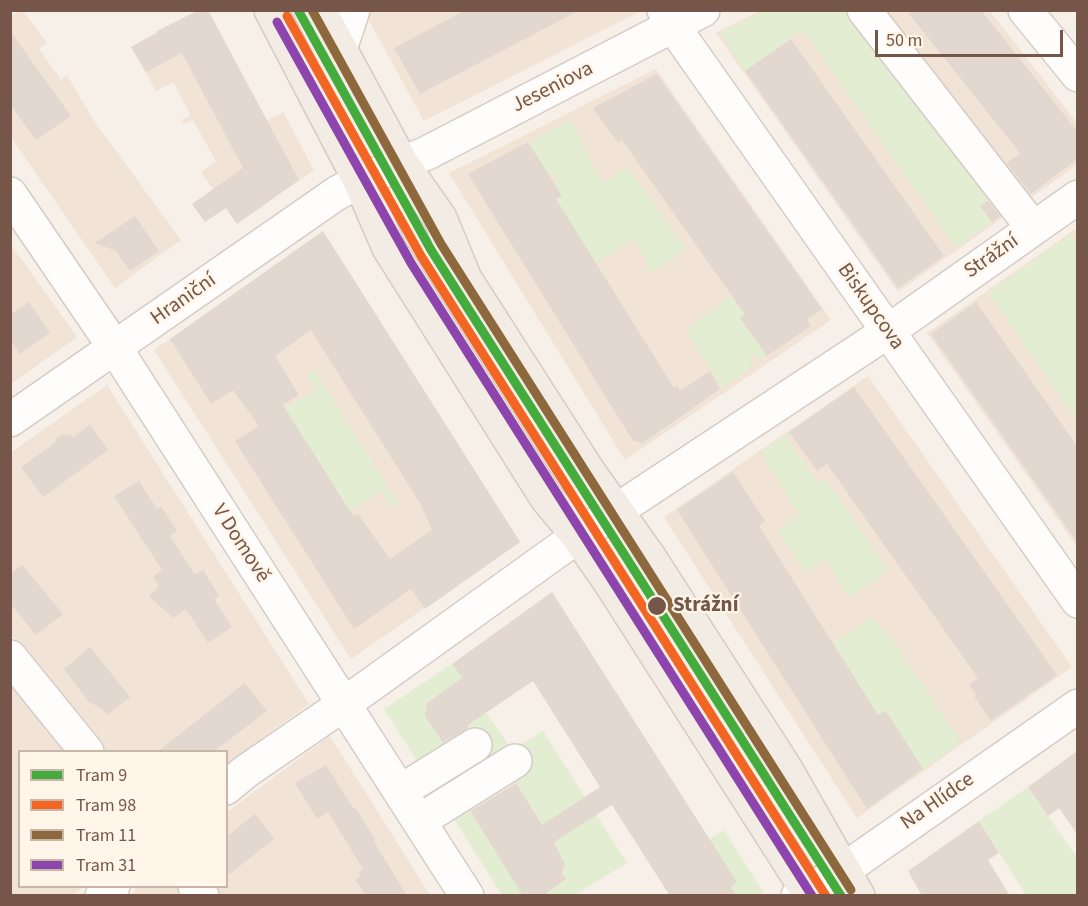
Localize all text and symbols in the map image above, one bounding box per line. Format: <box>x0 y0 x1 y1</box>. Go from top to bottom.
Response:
scale bar <box>878 18 1066 56</box>
text: 50 m <box>886 28 922 53</box>
street label: Jeseniova <box>508 57 598 119</box>
street label: Strážní <box>960 229 1024 285</box>
street label: Biskupcova <box>831 259 909 355</box>
street label: Hraniční <box>146 268 222 332</box>
street label: V Domově <box>205 500 275 588</box>
place label: Strážní <box>673 593 738 619</box>
marker: Strážní <box>646 595 668 617</box>
legend <box>18 750 228 888</box>
text: Tram 9 <box>76 763 127 788</box>
street label: Na Hlídce <box>896 768 980 836</box>
text: Tram 98 <box>76 793 136 818</box>
text: Tram 11 <box>76 823 136 848</box>
text: Tram 31 <box>76 853 136 878</box>

